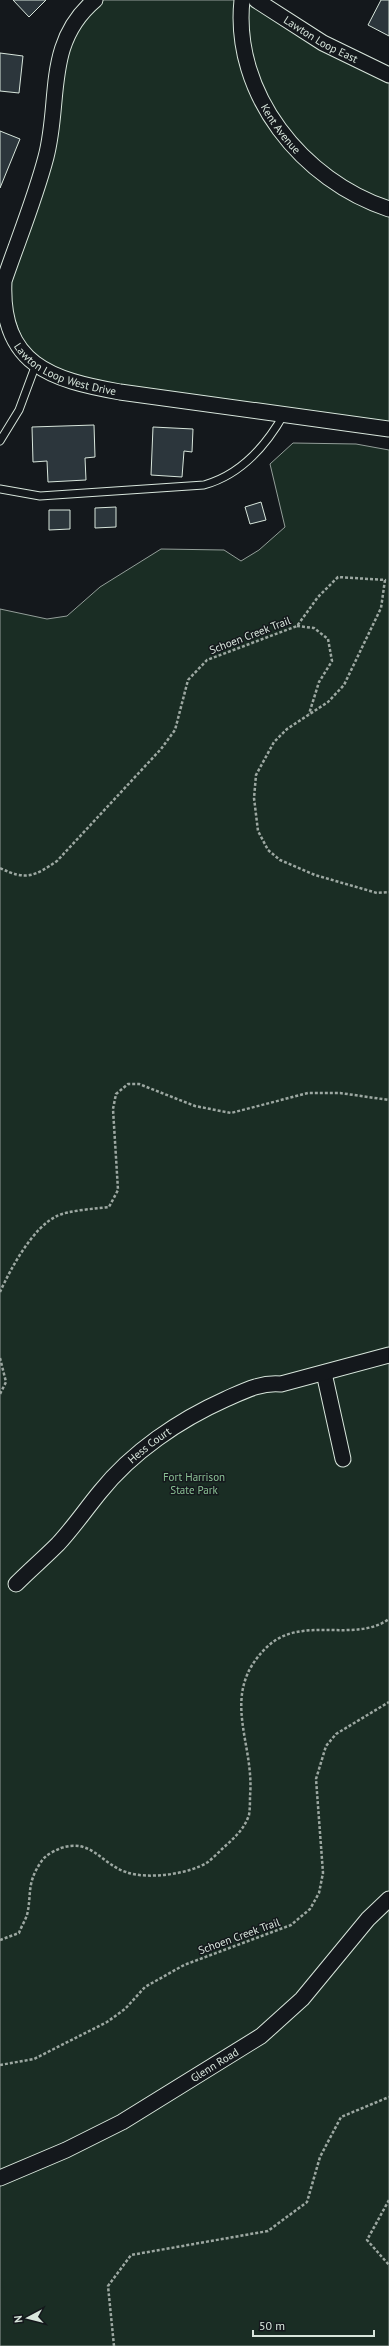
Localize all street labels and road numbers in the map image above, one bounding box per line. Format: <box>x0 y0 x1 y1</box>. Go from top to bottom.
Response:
street label: Lawton Loop East <box>281 13 360 66</box>
street label: Kent Avenue <box>258 101 304 157</box>
street label: Lawton Loop West Drive <box>11 340 118 398</box>
street label: Schoen Creek Trail <box>207 613 293 657</box>
street label: Hess Court <box>125 1424 174 1466</box>
street label: Schoen Creek Trail <box>196 1914 283 1957</box>
street label: Glenn Road <box>188 2045 241 2085</box>

